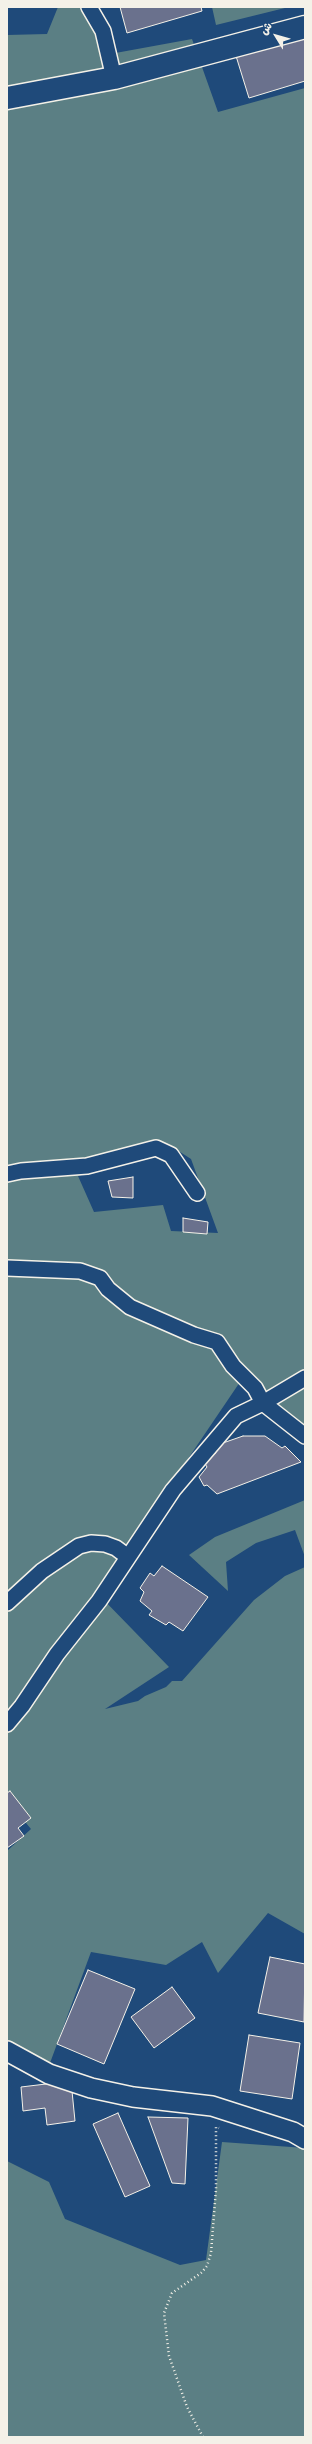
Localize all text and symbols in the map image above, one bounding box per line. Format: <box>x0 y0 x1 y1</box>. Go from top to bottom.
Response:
north arrow <box>256 16 296 56</box>
text: ش <box>256 19 276 38</box>

